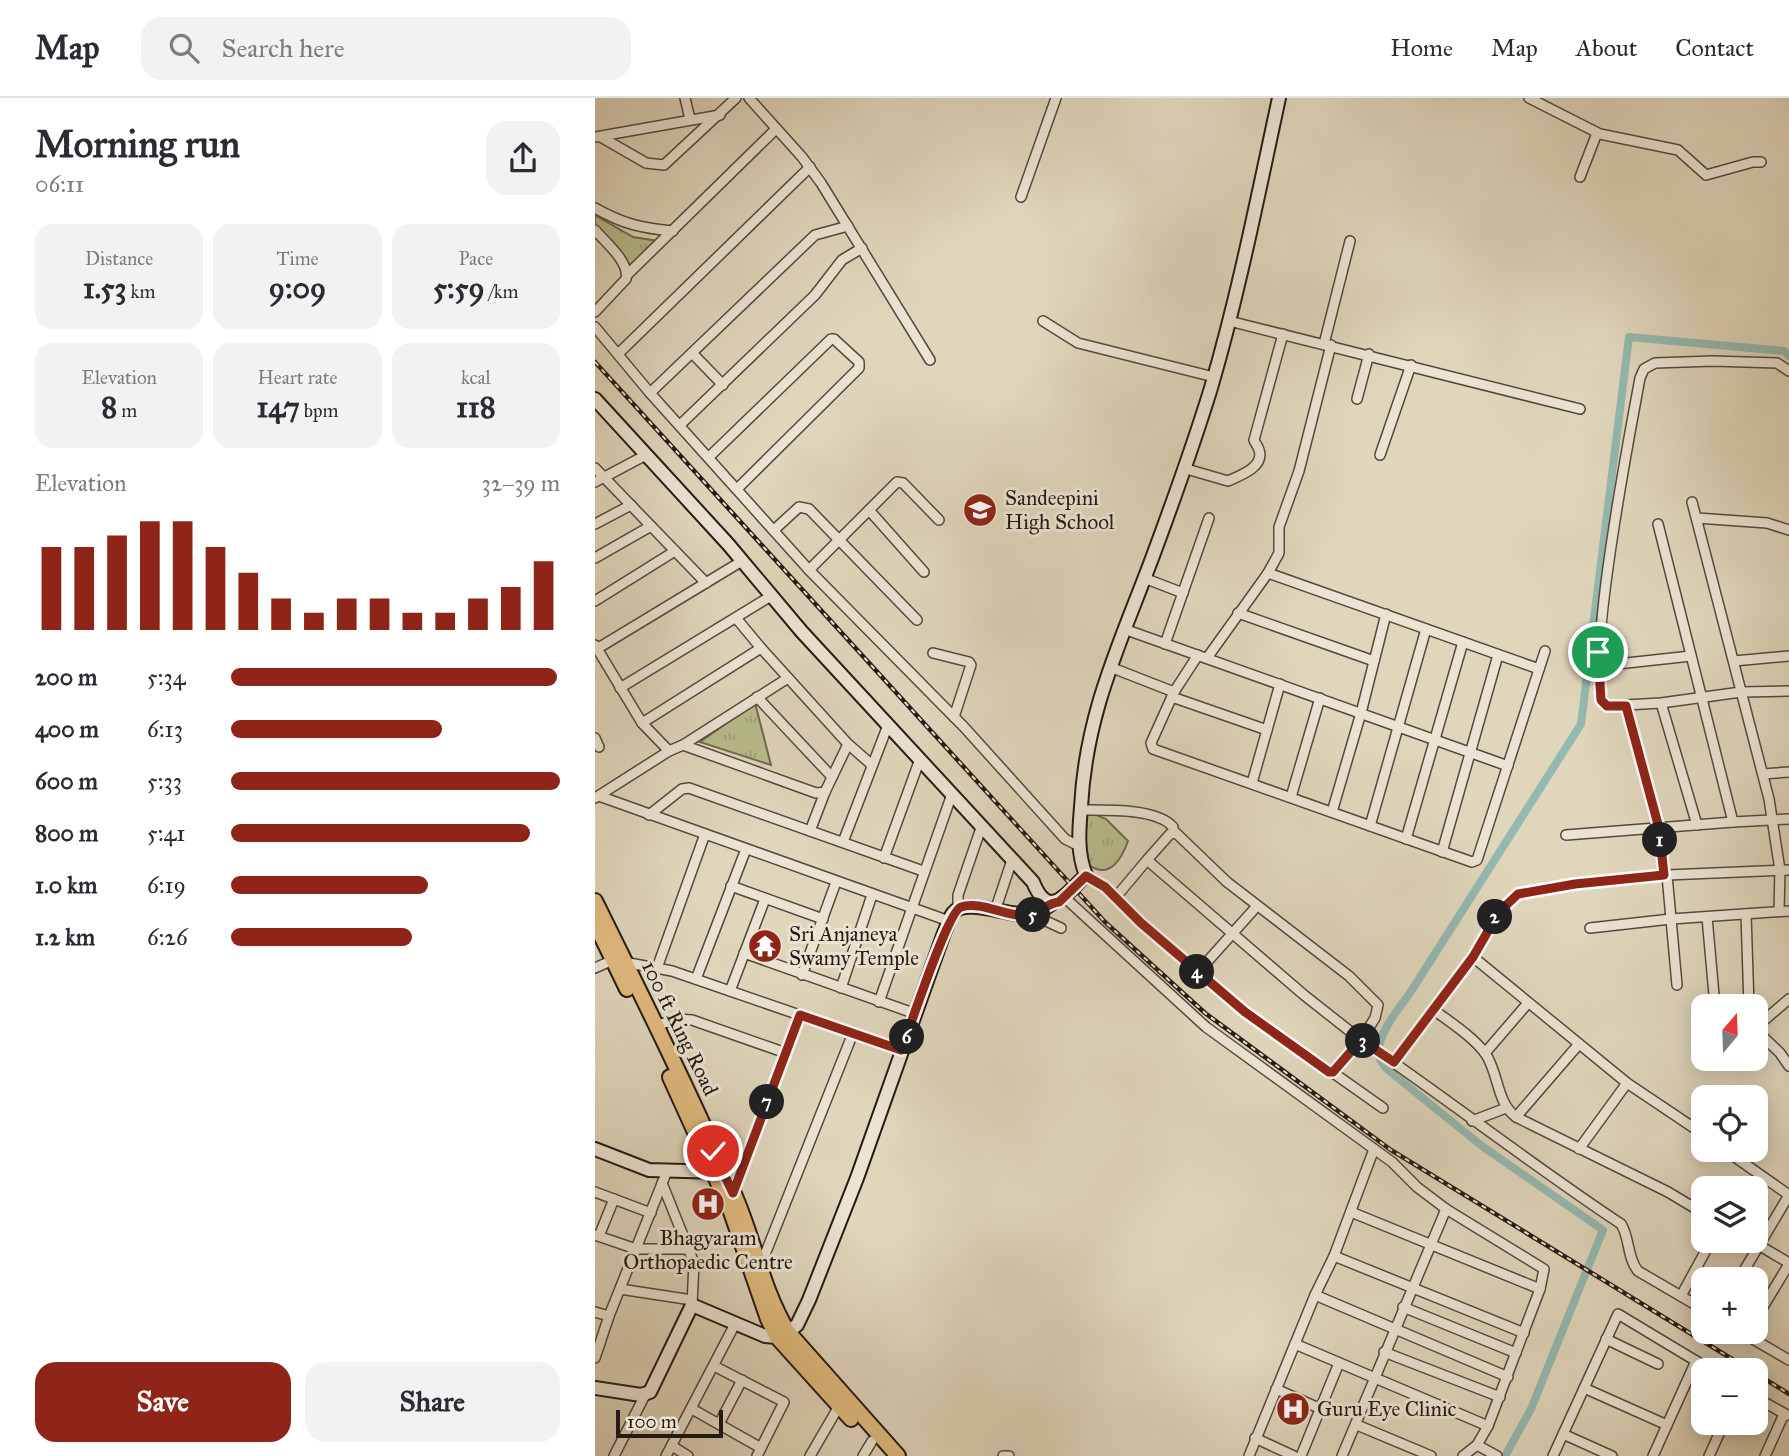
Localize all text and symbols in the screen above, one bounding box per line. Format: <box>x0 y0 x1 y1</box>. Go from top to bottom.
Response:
search box <box>141 17 631 80</box>
text: Map <box>35 28 99 68</box>
icon: search <box>165 29 203 67</box>
text: Search here <box>221 32 345 64</box>
text: Home <box>1390 33 1453 63</box>
text: Map <box>1491 33 1538 63</box>
text: About <box>1576 33 1637 63</box>
text: Contact <box>1675 33 1754 63</box>
text: Morning run <box>35 121 240 167</box>
button: share <box>486 121 560 195</box>
text: 06:11 <box>35 170 84 198</box>
text: Distance <box>85 247 153 270</box>
text: Time <box>276 247 319 270</box>
text: Pace <box>459 247 493 270</box>
text: 1.53 <box>83 270 127 306</box>
text: 9:09 <box>269 270 326 306</box>
text: 5:59 <box>433 270 485 306</box>
text: km <box>127 280 155 303</box>
text: /km <box>485 280 519 303</box>
text: Elevation <box>81 366 157 389</box>
text: Heart rate <box>258 366 337 389</box>
text: kcal <box>461 366 491 389</box>
text: 8 <box>101 389 117 425</box>
text: 147 <box>256 389 300 425</box>
text: 118 <box>456 389 496 425</box>
text: m <box>117 399 137 422</box>
text: bpm <box>300 399 338 422</box>
text: Elevation <box>35 469 126 497</box>
text: 32–39 m <box>482 469 560 497</box>
place label: Sandeepini High School <box>1005 485 1115 535</box>
school or university icon: Sandeepini High School <box>961 491 999 529</box>
pin <box>1568 622 1628 682</box>
icon: arrive <box>1579 633 1617 671</box>
text: 200 m <box>35 663 97 691</box>
text: 5:34 <box>147 663 186 691</box>
text: 400 m <box>35 715 99 743</box>
text: 6:13 <box>147 715 183 743</box>
text: 600 m <box>35 767 98 795</box>
text: 5:33 <box>147 767 182 795</box>
text: 800 m <box>35 819 98 847</box>
text: 5:41 <box>147 819 185 847</box>
pin: 1 <box>1643 822 1677 858</box>
text: 1 <box>1656 828 1663 851</box>
text: 1.0 km <box>35 871 97 899</box>
text: 6:19 <box>147 871 186 899</box>
pin: 5 <box>1015 898 1051 932</box>
pin: 2 <box>1478 900 1513 934</box>
text: 5 <box>1028 903 1037 926</box>
text: 2 <box>1490 905 1499 928</box>
place label: Sri Anjaneya Swamy Temple <box>789 921 919 971</box>
text: 1.2 km <box>35 923 95 951</box>
text: 6:26 <box>147 923 188 951</box>
temple icon: Sri Anjaneya Swamy Temple <box>746 927 784 965</box>
pin: 4 <box>1179 954 1215 990</box>
street label: 100 ft Ring Road <box>636 956 724 1100</box>
text: 4 <box>1191 960 1202 983</box>
north arrow <box>1691 994 1767 1071</box>
map controls <box>1691 994 1768 1435</box>
pin: 6 <box>889 1020 925 1054</box>
pin: 3 <box>1345 1024 1381 1058</box>
text: 6 <box>902 1025 911 1048</box>
text: 3 <box>1359 1029 1366 1052</box>
pin: 7 <box>749 1084 785 1119</box>
button: locate <box>1691 1085 1768 1162</box>
text: 7 <box>761 1090 772 1113</box>
pin <box>683 1121 743 1181</box>
icon: check <box>694 1132 732 1170</box>
button: layers <box>1691 1176 1768 1253</box>
hospital icon: Bhagyaram Orthopaedic Centre <box>689 1185 727 1223</box>
place label: Bhagyaram Orthopaedic Centre <box>623 1225 793 1275</box>
button: + <box>1691 1267 1768 1344</box>
button: − <box>1691 1358 1768 1435</box>
button: Save <box>35 1362 291 1442</box>
button: Share <box>305 1362 560 1442</box>
hospital icon: Guru Eye Clinic <box>1274 1390 1312 1428</box>
place label: Guru Eye Clinic <box>1317 1396 1457 1422</box>
scale bar <box>616 1407 723 1439</box>
text: 100 m <box>627 1410 677 1433</box>

